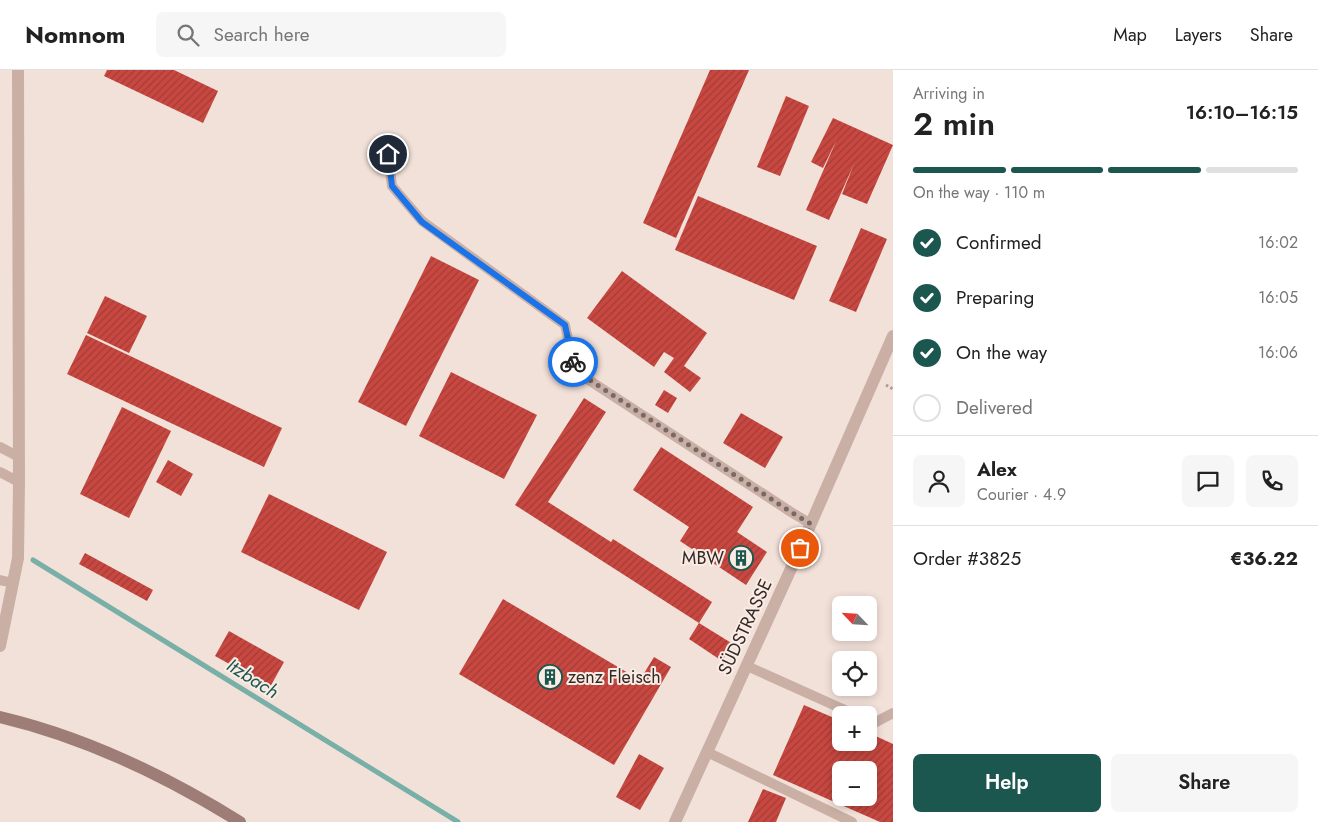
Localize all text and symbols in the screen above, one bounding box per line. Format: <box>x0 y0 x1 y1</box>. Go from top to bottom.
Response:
search box <box>156 12 506 57</box>
text: Nomnom <box>25 17 126 52</box>
icon: search <box>174 21 202 49</box>
text: Search here <box>214 21 310 48</box>
text: Map <box>1113 22 1147 48</box>
text: Layers <box>1175 22 1222 48</box>
text: Share <box>1250 22 1293 48</box>
text: Arriving in <box>913 82 985 105</box>
text: 16:10–16:15 <box>1186 99 1298 126</box>
text: 2 min <box>913 101 995 147</box>
pin <box>367 133 409 175</box>
icon: home <box>374 140 402 168</box>
text: On the way · 110 m <box>913 181 1045 204</box>
icon: check <box>913 229 941 257</box>
text: Confirmed <box>956 229 1042 256</box>
text: 16:02 <box>1258 231 1298 254</box>
icon: check <box>913 284 941 312</box>
text: Preparing <box>956 284 1034 311</box>
text: 16:05 <box>1258 286 1298 309</box>
courier <box>548 337 598 387</box>
icon: check <box>913 339 941 367</box>
text: On the way <box>956 339 1047 366</box>
text: 16:06 <box>1258 341 1298 364</box>
icon: bike <box>559 348 587 376</box>
text: Delivered <box>956 394 1033 421</box>
button: person <box>913 455 965 507</box>
button: chat <box>1182 455 1234 507</box>
button: phone <box>1246 455 1298 507</box>
text: Alex <box>977 456 1017 483</box>
text: Courier · 4.9 <box>977 483 1066 506</box>
pin <box>779 527 821 569</box>
icon: bag <box>786 534 814 562</box>
place label: MBW <box>682 545 724 571</box>
building icon: MBW <box>728 545 754 571</box>
text: Order #3825 <box>913 545 1021 572</box>
text: €36.22 <box>1230 545 1298 572</box>
street label: SÜDSTRASSE <box>711 575 779 679</box>
north arrow <box>832 596 878 641</box>
map controls <box>832 596 877 806</box>
button: locate <box>832 651 877 696</box>
water label: Itzbach <box>221 652 284 705</box>
building icon: zenz Fleisch <box>537 664 563 690</box>
place label: zenz Fleisch <box>568 664 661 690</box>
button: + <box>832 706 877 751</box>
button: Help <box>913 754 1101 812</box>
button: Share <box>1111 754 1298 812</box>
button: − <box>832 761 877 806</box>

